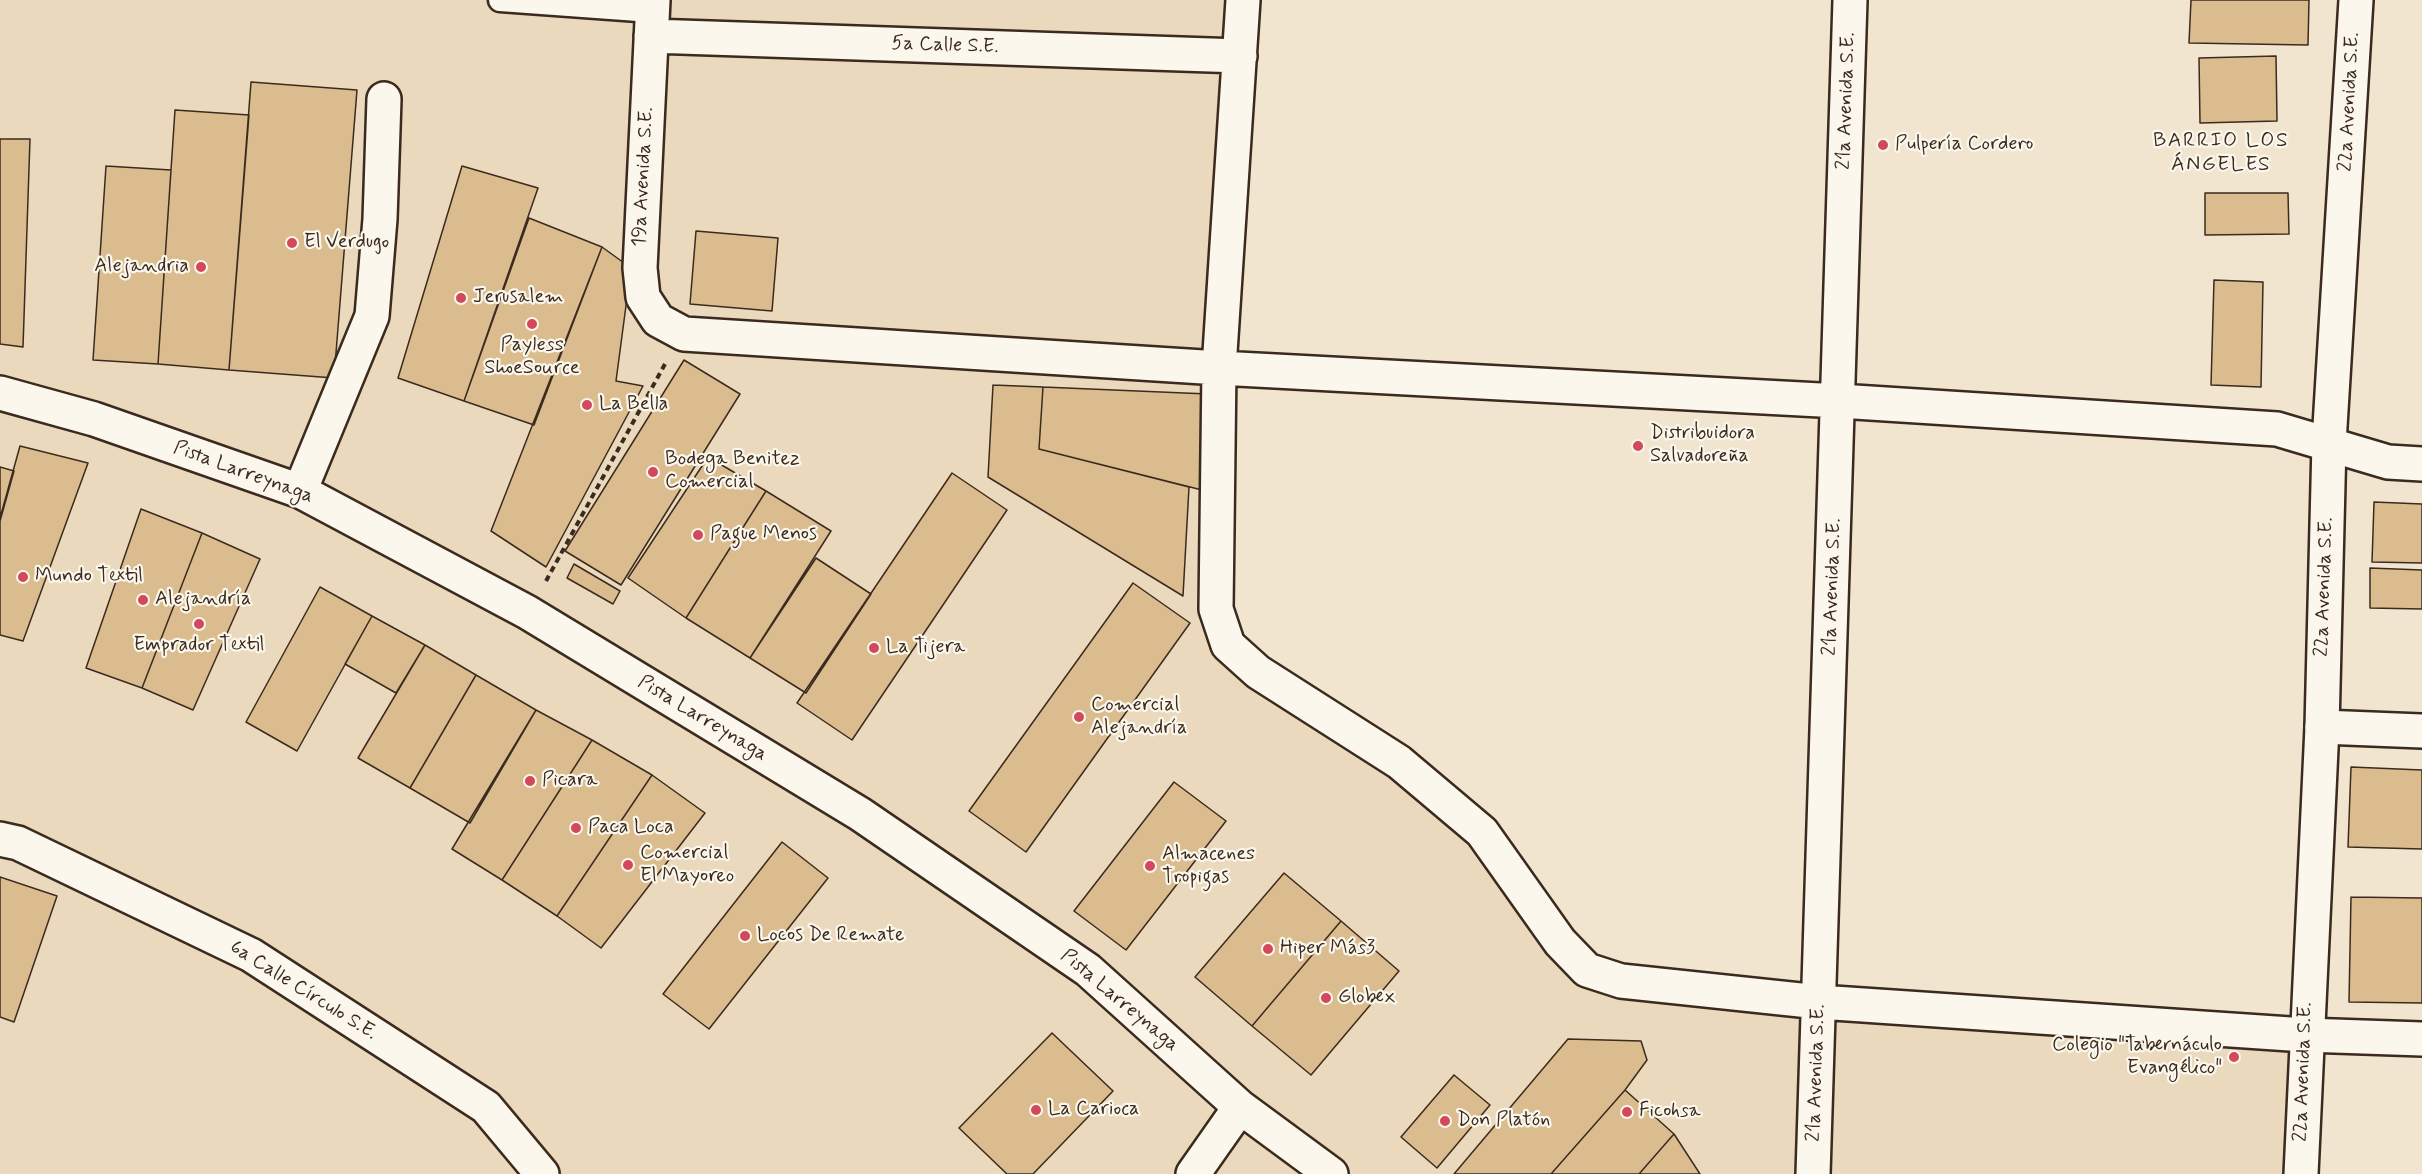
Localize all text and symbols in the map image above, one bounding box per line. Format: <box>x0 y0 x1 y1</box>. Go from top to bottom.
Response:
street label: 5a Calle S.E. <box>891 32 999 60</box>
street label: 21a Avenida S.E. <box>1833 32 1861 170</box>
street label: 22a Avenida S.E. <box>2334 32 2366 172</box>
street label: 19a Avenida S.E. <box>628 106 660 248</box>
district label: BARRIO LOS ÁNGELES <box>2153 129 2289 179</box>
place label: Pulpería Cordero <box>1895 133 2033 157</box>
marker: Pulpería Cordero <box>1876 138 1890 152</box>
place label: El Verdugo <box>304 231 389 255</box>
marker: El Verdugo <box>285 236 299 250</box>
place label: Alejandria <box>94 255 189 279</box>
marker: Alejandria <box>194 260 208 274</box>
place label: Jerusalem <box>473 286 563 310</box>
marker: Jerusalem <box>454 291 468 305</box>
marker: Payless ShoeSource <box>525 317 539 331</box>
place label: Payless ShoeSource <box>484 334 580 381</box>
place label: La Bella <box>599 393 668 417</box>
marker: La Bella <box>580 398 594 412</box>
place label: Distribuidora Salvadoreña <box>1650 422 1755 469</box>
street label: Pista Larreynaga <box>170 437 316 509</box>
marker: Distribuidora Salvadoreña <box>1631 439 1645 453</box>
place label: Bodega Benitez Comercial <box>665 448 800 495</box>
marker: Bodega Benitez Comercial <box>646 465 660 479</box>
street label: 22a Avenida S.E. <box>2311 517 2339 657</box>
street label: 21a Avenida S.E. <box>1819 518 1847 656</box>
place label: Pague Menos <box>710 523 817 547</box>
marker: Pague Menos <box>691 528 705 542</box>
place label: Mundo Textil <box>35 565 143 589</box>
marker: Mundo Textil <box>16 570 30 584</box>
place label: Alejandría <box>155 588 251 612</box>
marker: Alejandría <box>136 593 150 607</box>
marker: Emprador Textil <box>192 617 206 631</box>
place label: Emprador Textil <box>133 634 265 658</box>
place label: La Tijera <box>886 636 965 660</box>
marker: La Tijera <box>867 641 881 655</box>
street label: Pista Larreynaga <box>633 671 771 767</box>
place label: Comercial Alejandría <box>1091 694 1187 741</box>
marker: Comercial Alejandría <box>1072 710 1086 724</box>
place label: Picara <box>542 769 597 793</box>
marker: Picara <box>523 774 537 788</box>
place label: Paca Loca <box>588 816 674 840</box>
marker: Paca Loca <box>569 821 583 835</box>
place label: Comercial El Mayoreo <box>640 842 734 889</box>
place label: Almacenes Tropigas <box>1162 843 1255 890</box>
marker: Comercial El Mayoreo <box>621 858 635 872</box>
marker: Almacenes Tropigas <box>1143 859 1157 873</box>
place label: Locos De Remate <box>757 924 905 948</box>
marker: Locos De Remate <box>738 929 752 943</box>
street label: 6a Calle Círculo S.E. <box>225 936 381 1046</box>
place label: Hiper Más3 <box>1280 937 1375 961</box>
marker: Hiper Más3 <box>1261 942 1275 956</box>
street label: Pista Larreynaga <box>1055 945 1183 1057</box>
place label: Globex <box>1338 986 1395 1010</box>
marker: Globex <box>1319 991 1333 1005</box>
street label: 22a Avenida S.E. <box>2290 1002 2318 1142</box>
street label: 21a Avenida S.E. <box>1803 1004 1831 1142</box>
place label: Colegio "Tabernáculo Evangélico" <box>2052 1034 2222 1081</box>
marker: Colegio "Tabernáculo Evangélico" <box>2227 1050 2241 1064</box>
place label: La Carioca <box>1048 1098 1139 1122</box>
place label: Ficohsa <box>1639 1100 1701 1124</box>
marker: La Carioca <box>1029 1103 1043 1117</box>
marker: Ficohsa <box>1620 1105 1634 1119</box>
place label: Don Platón <box>1457 1109 1550 1133</box>
marker: Don Platón <box>1438 1114 1452 1128</box>

